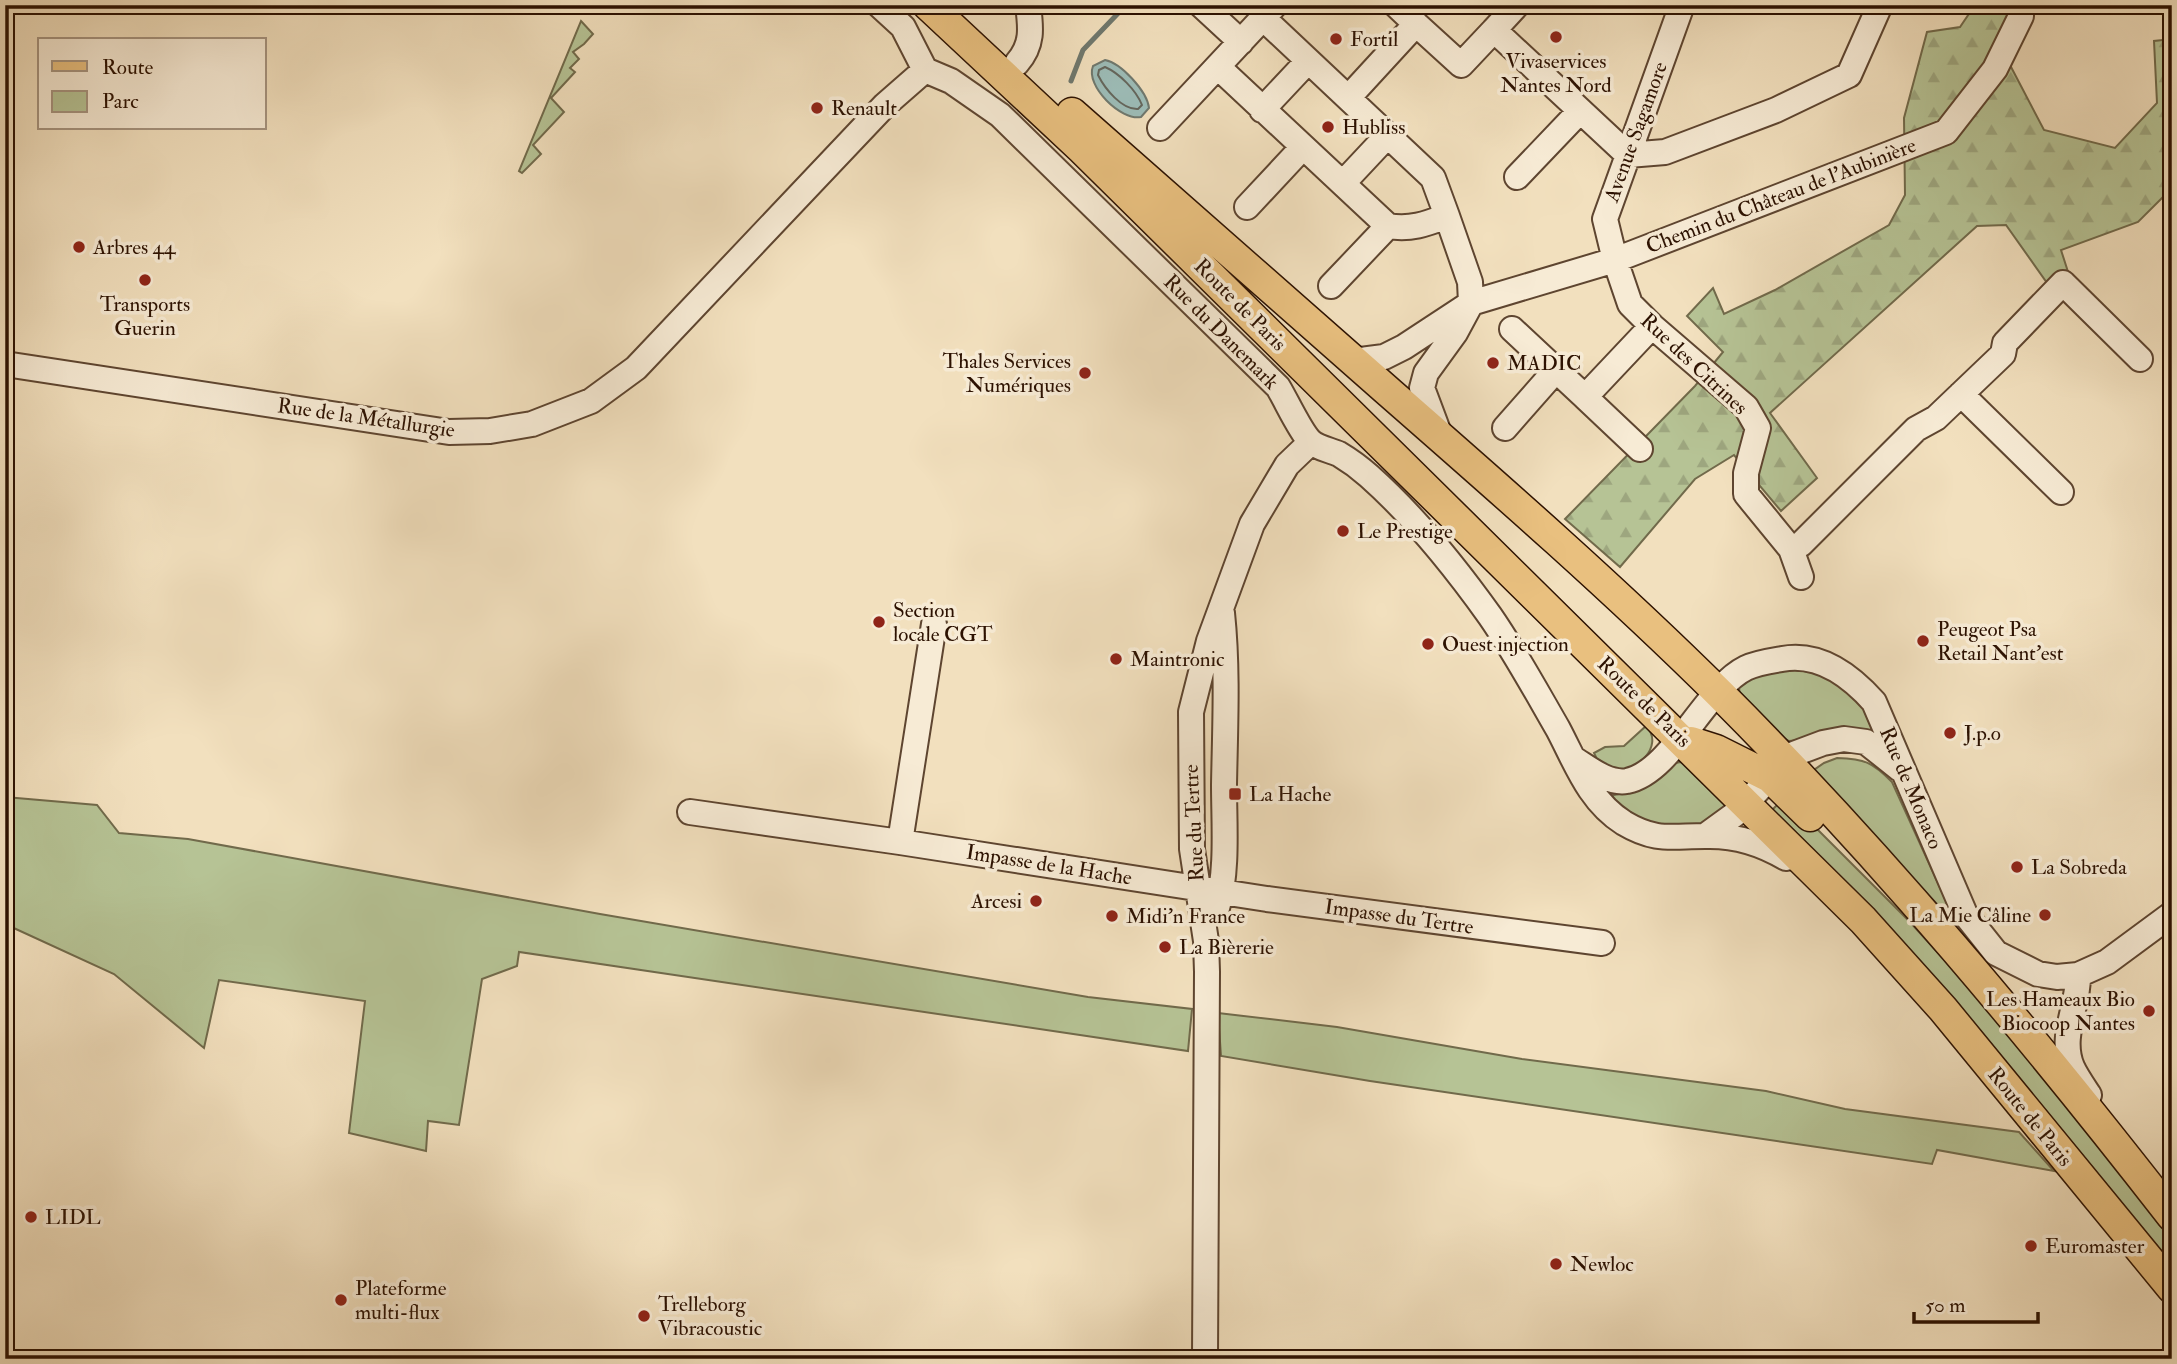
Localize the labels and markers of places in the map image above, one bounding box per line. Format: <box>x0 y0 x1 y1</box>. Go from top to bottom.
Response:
place label: Fortil <box>1350 26 1399 53</box>
marker: Vivaservices Nantes Nord <box>1548 29 1564 45</box>
marker: Fortil <box>1328 31 1344 47</box>
place label: Vivaservices Nantes Nord <box>1500 48 1612 99</box>
place label: Renault <box>831 95 897 122</box>
marker: Renault <box>809 100 825 116</box>
place label: Hubliss <box>1342 114 1405 141</box>
marker: Hubliss <box>1320 119 1336 135</box>
place label: Arbres 44 <box>92 234 177 261</box>
marker: Arbres 44 <box>71 239 87 255</box>
marker: Transports Guerin <box>137 272 153 288</box>
place label: Transports Guerin <box>100 291 190 342</box>
place label: Thales Services Numériques <box>943 348 1071 399</box>
place label: MADIC <box>1507 350 1581 377</box>
marker: MADIC <box>1485 355 1501 371</box>
marker: Thales Services Numériques <box>1077 365 1093 381</box>
place label: Le Prestige <box>1357 518 1453 545</box>
marker: Le Prestige <box>1335 523 1351 539</box>
place label: Section locale CGT <box>893 597 993 648</box>
marker: Section locale CGT <box>871 614 887 630</box>
place label: Peugeot Psa Retail Nant'est <box>1937 616 2064 667</box>
place label: Ouest injection <box>1442 631 1569 658</box>
marker: Peugeot Psa Retail Nant'est <box>1915 633 1931 649</box>
marker: Ouest injection <box>1420 636 1436 652</box>
place label: Maintronic <box>1130 646 1225 673</box>
marker: Maintronic <box>1108 651 1124 667</box>
place label: J.p.o <box>1963 720 2001 747</box>
marker: J.p.o <box>1942 725 1958 741</box>
place label: La Hache <box>1249 781 1332 808</box>
marker: La Hache <box>1227 786 1243 802</box>
place label: La Sobreda <box>2031 854 2127 881</box>
marker: La Sobreda <box>2009 859 2025 875</box>
place label: Arcesi <box>970 888 1022 915</box>
marker: Arcesi <box>1028 893 1044 909</box>
place label: La Mie Câline <box>1909 902 2031 929</box>
place label: Midi'n France <box>1126 903 1245 930</box>
marker: La Mie Câline <box>2037 907 2053 923</box>
marker: Midi'n France <box>1104 908 1120 924</box>
place label: La Bièrerie <box>1179 934 1274 961</box>
marker: La Bièrerie <box>1157 939 1173 955</box>
place label: Les Hameaux Bio Biocoop Nantes <box>1986 986 2135 1037</box>
marker: Les Hameaux Bio Biocoop Nantes <box>2141 1003 2157 1019</box>
place label: LIDL <box>45 1204 101 1231</box>
marker: LIDL <box>23 1209 39 1225</box>
place label: Euromaster <box>2045 1233 2145 1260</box>
marker: Euromaster <box>2023 1238 2039 1254</box>
place label: Newloc <box>1570 1251 1634 1278</box>
marker: Newloc <box>1548 1256 1564 1272</box>
place label: Plateforme multi-flux <box>355 1275 447 1326</box>
place label: Trelleborg Vibracoustic <box>658 1291 763 1342</box>
marker: Plateforme multi-flux <box>333 1292 349 1308</box>
marker: Trelleborg Vibracoustic <box>636 1308 652 1324</box>

